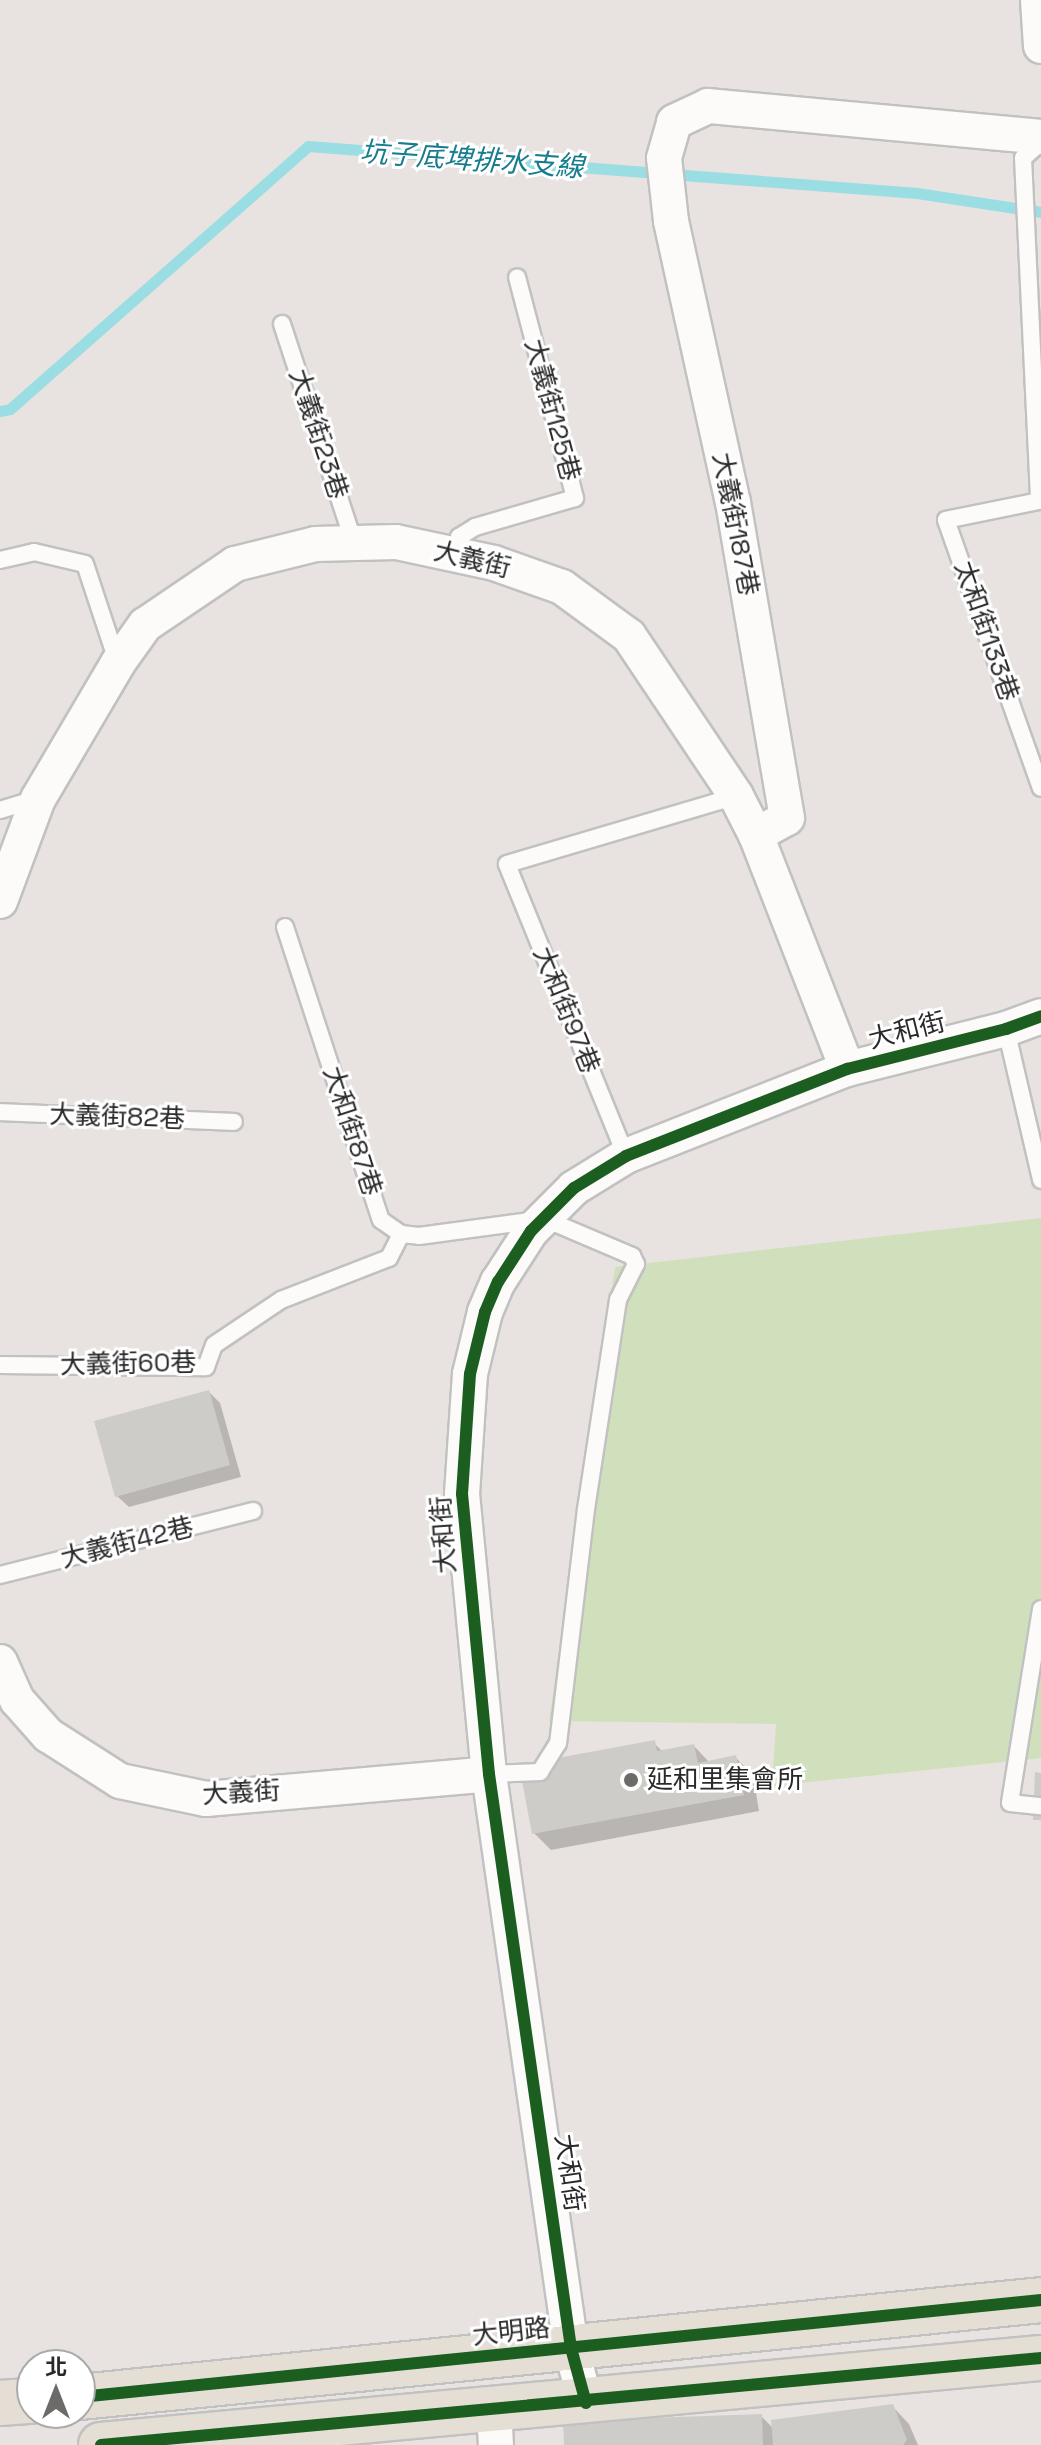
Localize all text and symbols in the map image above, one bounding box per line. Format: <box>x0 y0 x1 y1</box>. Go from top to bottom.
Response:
water label: 坑子底埤排水支線 <box>359 134 585 184</box>
street label: 大義街125巷 <box>518 335 586 485</box>
street label: 大義街23巷 <box>282 365 354 503</box>
street label: 大義街187巷 <box>706 450 764 598</box>
street label: 大義街 <box>430 535 514 585</box>
street label: 太和街133巷 <box>947 557 1025 705</box>
street label: 大和街97巷 <box>526 942 606 1078</box>
street label: 大和街 <box>865 1006 949 1056</box>
street label: 大和街87巷 <box>316 1062 388 1200</box>
street label: 大義街82巷 <box>49 1099 185 1135</box>
street label: 大義街60巷 <box>59 1347 197 1381</box>
street label: 大和街 <box>426 1495 462 1575</box>
street label: 大義街42巷 <box>57 1511 197 1575</box>
place label: 延和里集會所 <box>647 1764 803 1796</box>
marker: 延和里集會所 <box>622 1771 640 1789</box>
street label: 大義街 <box>201 1775 281 1811</box>
street label: 大和街 <box>548 2132 590 2214</box>
street label: 大明路 <box>471 2312 551 2352</box>
north arrow <box>16 2349 96 2429</box>
text: 北 <box>45 2353 67 2381</box>

